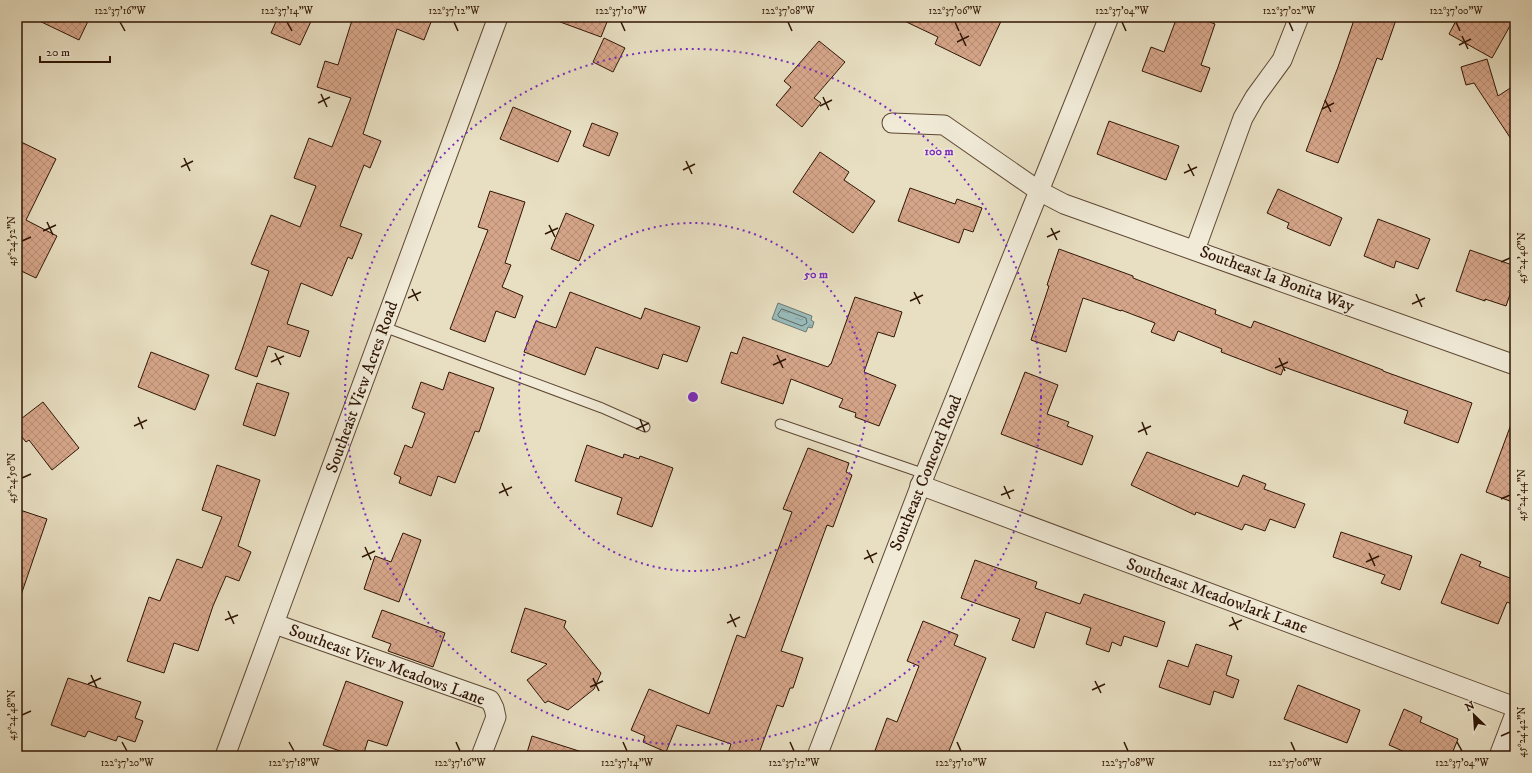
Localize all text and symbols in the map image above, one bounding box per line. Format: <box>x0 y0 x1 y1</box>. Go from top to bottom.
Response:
text: 122°37'16"W <box>94 5 146 17</box>
text: 122°37'14"W <box>261 5 314 17</box>
text: 122°37'12"W <box>429 5 480 17</box>
text: 122°37'10"W <box>595 5 648 17</box>
text: 122°37'08"W <box>762 5 815 17</box>
text: 122°37'06"W <box>929 5 982 17</box>
text: 122°37'04"W <box>1095 5 1150 17</box>
text: 122°37'02"W <box>1263 5 1316 17</box>
text: 122°37'00"W <box>1429 5 1483 17</box>
scale bar <box>40 38 110 64</box>
text: 20 m <box>46 45 70 60</box>
text: 100 m <box>925 144 953 159</box>
text: 45°24'52"N <box>6 216 18 266</box>
text: 45°24'46"N <box>1516 232 1528 284</box>
street label: Southeast la Bonita Way <box>1197 241 1358 318</box>
text: 50 m <box>803 267 828 282</box>
street label: Southeast View Acres Road <box>321 298 404 476</box>
centre of rings <box>686 390 700 404</box>
street label: Southeast Concord Road <box>885 391 968 554</box>
text: 45°24'50"N <box>6 453 18 503</box>
text: 45°24'44"N <box>1516 469 1528 521</box>
street label: Southeast Meadowlark Lane <box>1123 553 1311 639</box>
street label: Southeast View Meadows Lane <box>286 619 488 711</box>
text: 45°24'48"N <box>6 689 18 741</box>
north arrow <box>1454 695 1494 735</box>
text: N <box>1463 699 1477 715</box>
text: 45°24'42"N <box>1516 707 1528 757</box>
text: 122°37'20"W <box>101 757 154 769</box>
text: 122°37'18"W <box>268 757 320 769</box>
text: 122°37'16"W <box>434 757 486 769</box>
text: 122°37'14"W <box>601 757 654 769</box>
text: 122°37'12"W <box>769 757 820 769</box>
text: 122°37'10"W <box>935 757 988 769</box>
text: 122°37'08"W <box>1102 757 1155 769</box>
text: 122°37'06"W <box>1269 757 1322 769</box>
text: 122°37'04"W <box>1435 757 1490 769</box>

